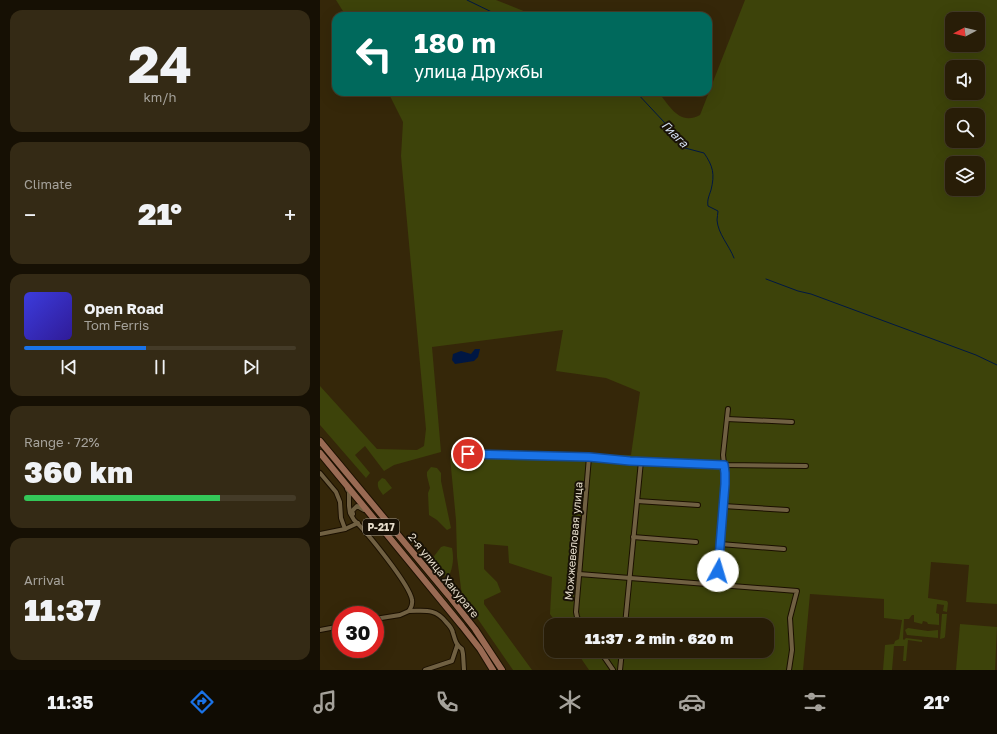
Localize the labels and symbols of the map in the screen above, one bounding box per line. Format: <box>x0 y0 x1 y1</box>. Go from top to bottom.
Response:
north arrow <box>945 12 985 52</box>
water label: Гиага <box>659 118 692 151</box>
pin <box>451 437 485 471</box>
street label: Можжевеловая улица <box>561 481 585 601</box>
road number: Р-217 <box>363 519 399 535</box>
street label: 2-я улица Хакурате <box>406 530 482 620</box>
position arrow <box>697 550 739 592</box>
speed limit sign: 30 <box>332 606 384 658</box>

